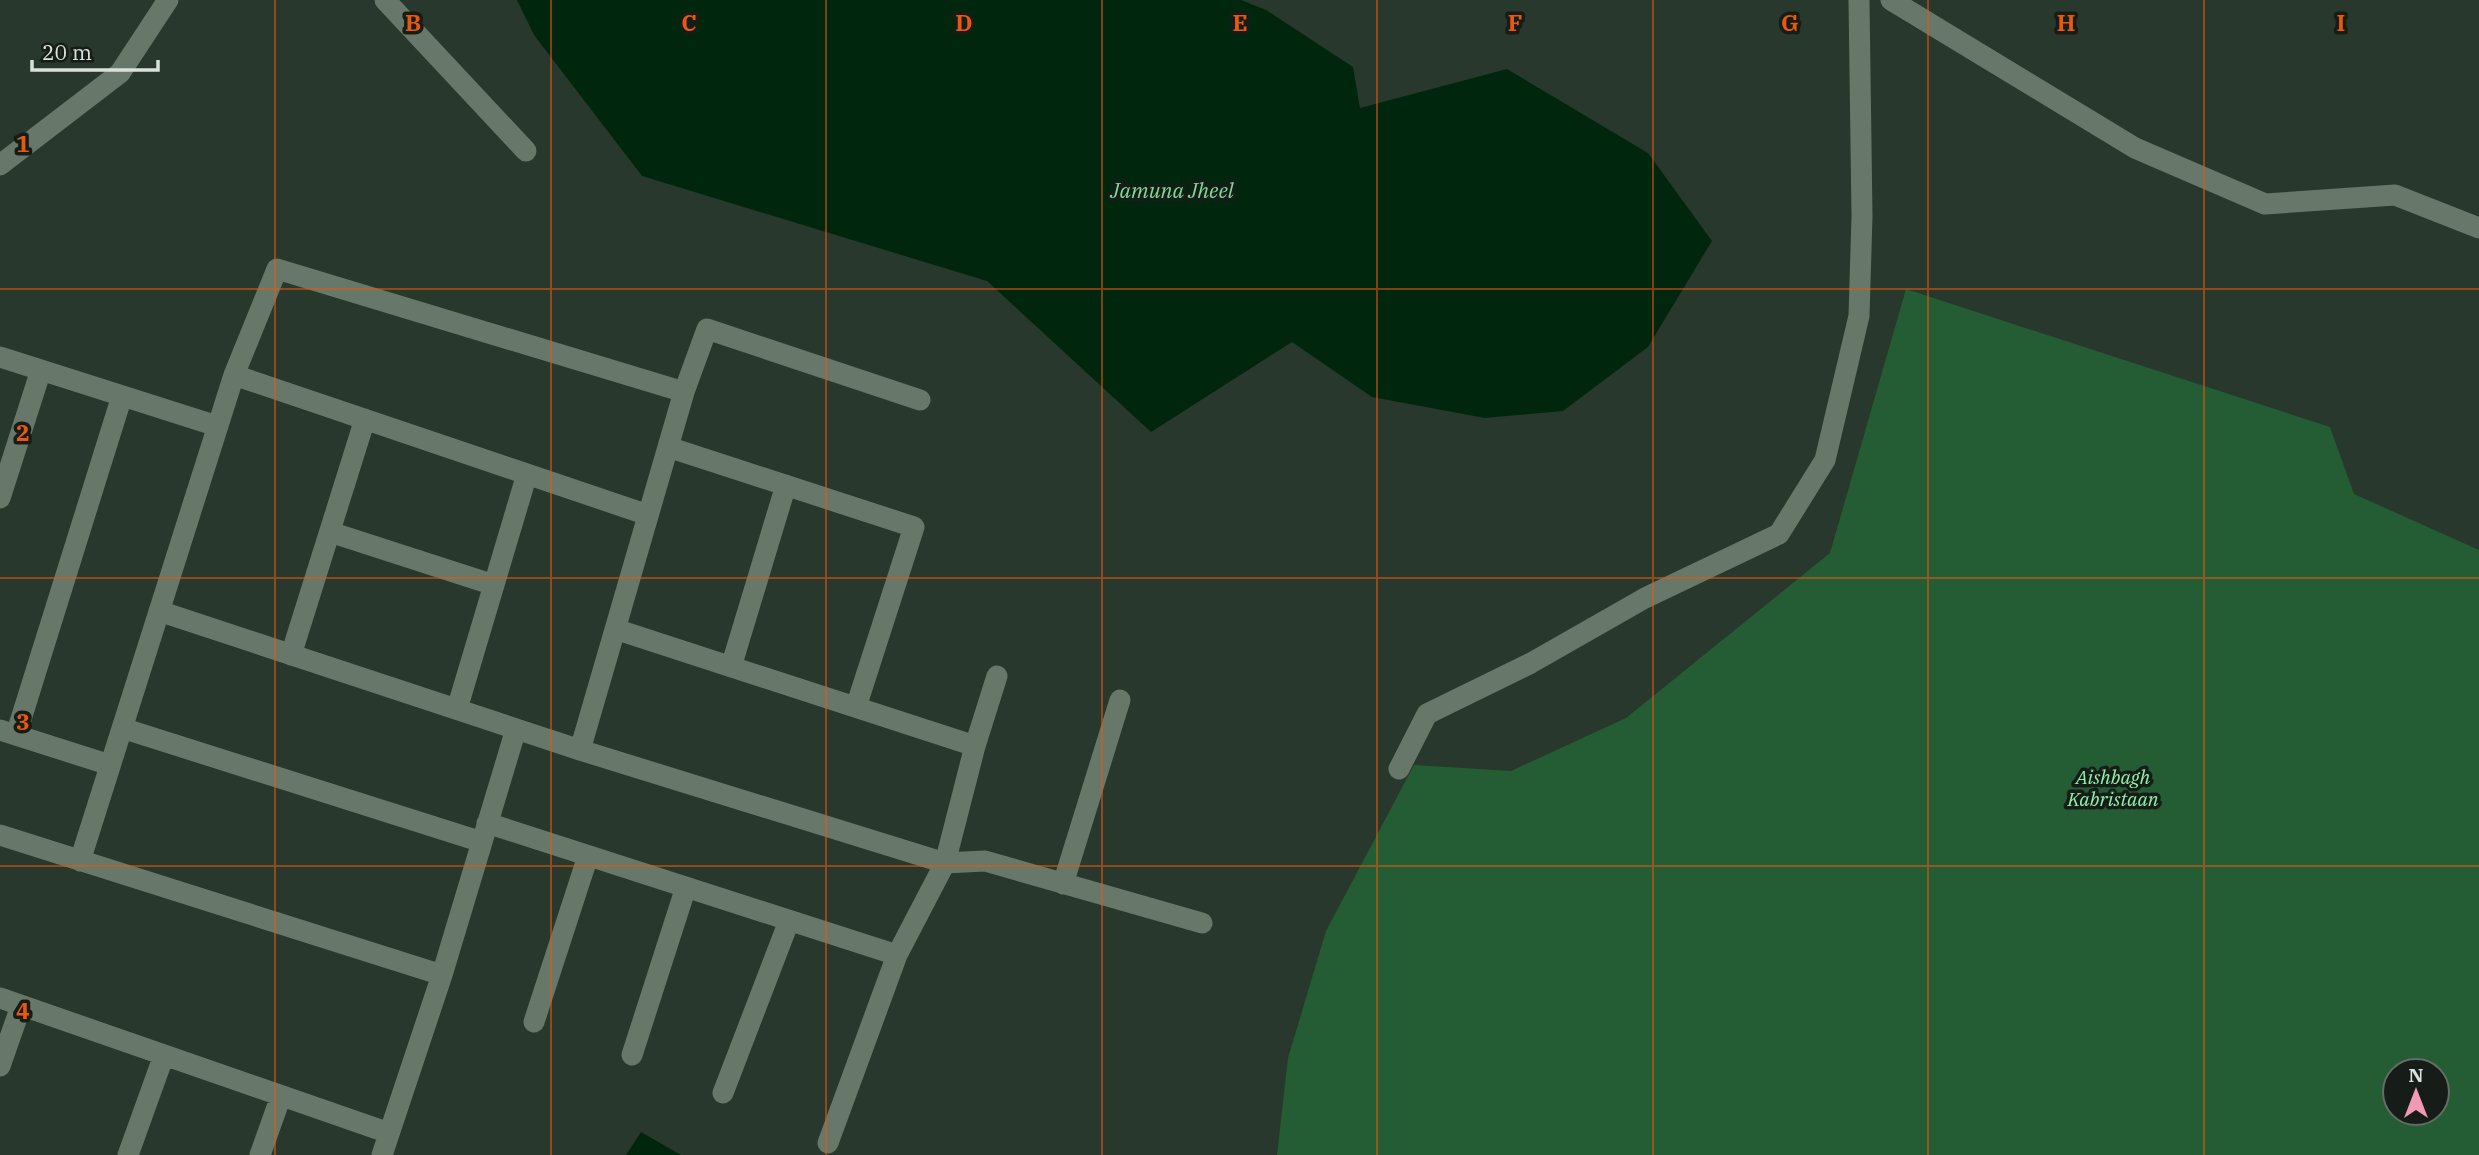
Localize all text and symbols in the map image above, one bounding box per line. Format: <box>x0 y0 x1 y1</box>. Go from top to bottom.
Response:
text: B <box>405 7 421 37</box>
text: C <box>681 7 697 37</box>
text: D <box>955 7 973 37</box>
text: E <box>1232 7 1248 37</box>
text: F <box>1508 7 1522 37</box>
text: G <box>1781 7 1799 37</box>
text: H <box>2057 7 2075 37</box>
text: I <box>2337 7 2345 37</box>
scale bar <box>32 28 158 72</box>
text: 20 m <box>42 38 92 66</box>
text: 1 <box>16 128 30 158</box>
water label: Jamuna Jheel <box>1109 176 1235 204</box>
text: 2 <box>16 417 30 447</box>
text: 3 <box>16 706 30 736</box>
park label: Aishbagh Kabristaan <box>2066 765 2159 811</box>
text: 4 <box>16 995 30 1025</box>
north arrow <box>2381 1057 2451 1127</box>
text: N <box>2408 1063 2424 1087</box>

